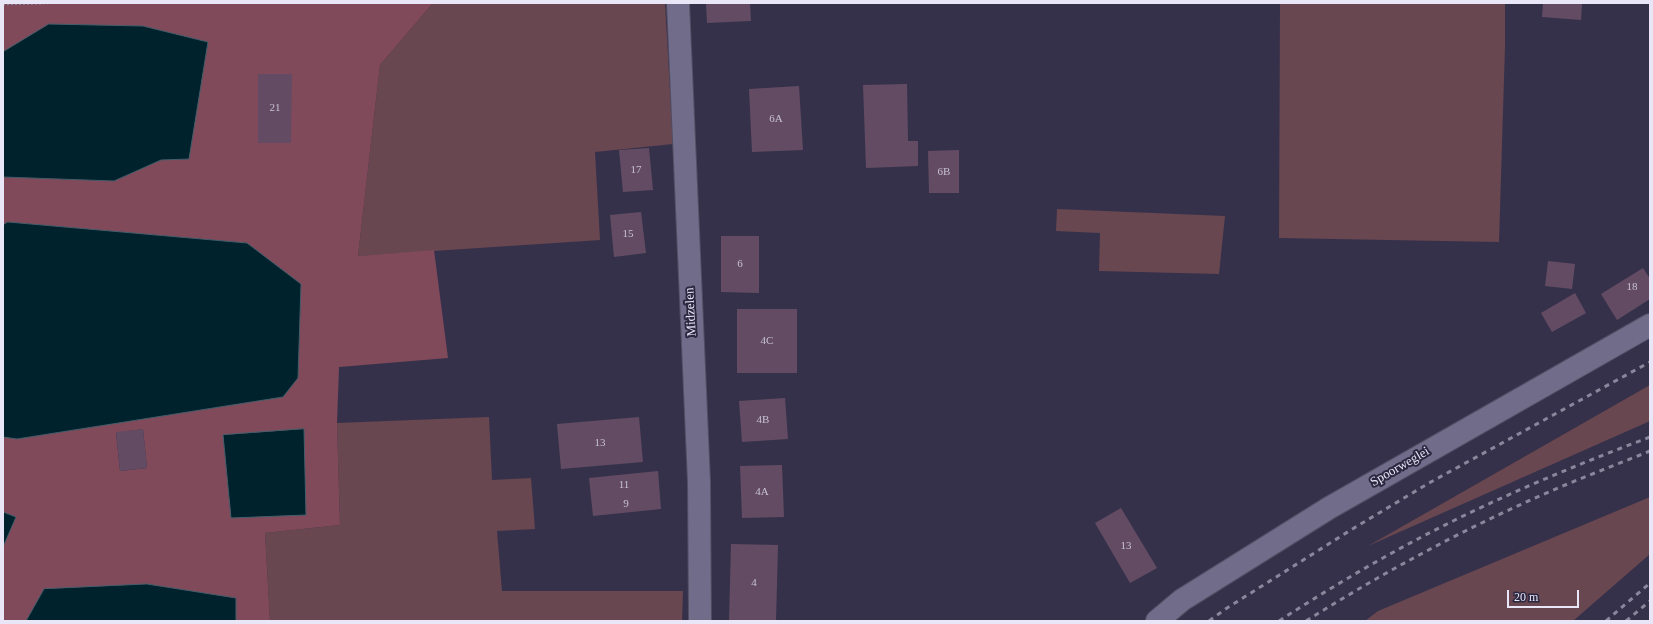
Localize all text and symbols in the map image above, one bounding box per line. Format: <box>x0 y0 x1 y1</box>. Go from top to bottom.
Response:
house number: 21 <box>270 101 280 115</box>
house number: 6A <box>769 112 783 126</box>
house number: 17 <box>630 163 642 177</box>
house number: 6B <box>938 165 950 179</box>
house number: 15 <box>622 227 634 241</box>
house number: 6 <box>737 257 743 271</box>
house number: 18 <box>1626 280 1638 294</box>
street label: Midzelen <box>682 287 700 337</box>
house number: 4C <box>761 334 773 348</box>
house number: 4B <box>757 413 769 427</box>
house number: 13 <box>594 436 606 450</box>
street label: Spoorweglei <box>1368 444 1432 490</box>
house number: 11 <box>619 478 629 492</box>
house number: 4A <box>755 485 769 499</box>
house number: 9 <box>623 497 629 511</box>
house number: 13 <box>1120 539 1132 553</box>
house number: 4 <box>751 576 757 590</box>
scale bar <box>1509 582 1581 608</box>
text: 20 m <box>1514 590 1538 604</box>

